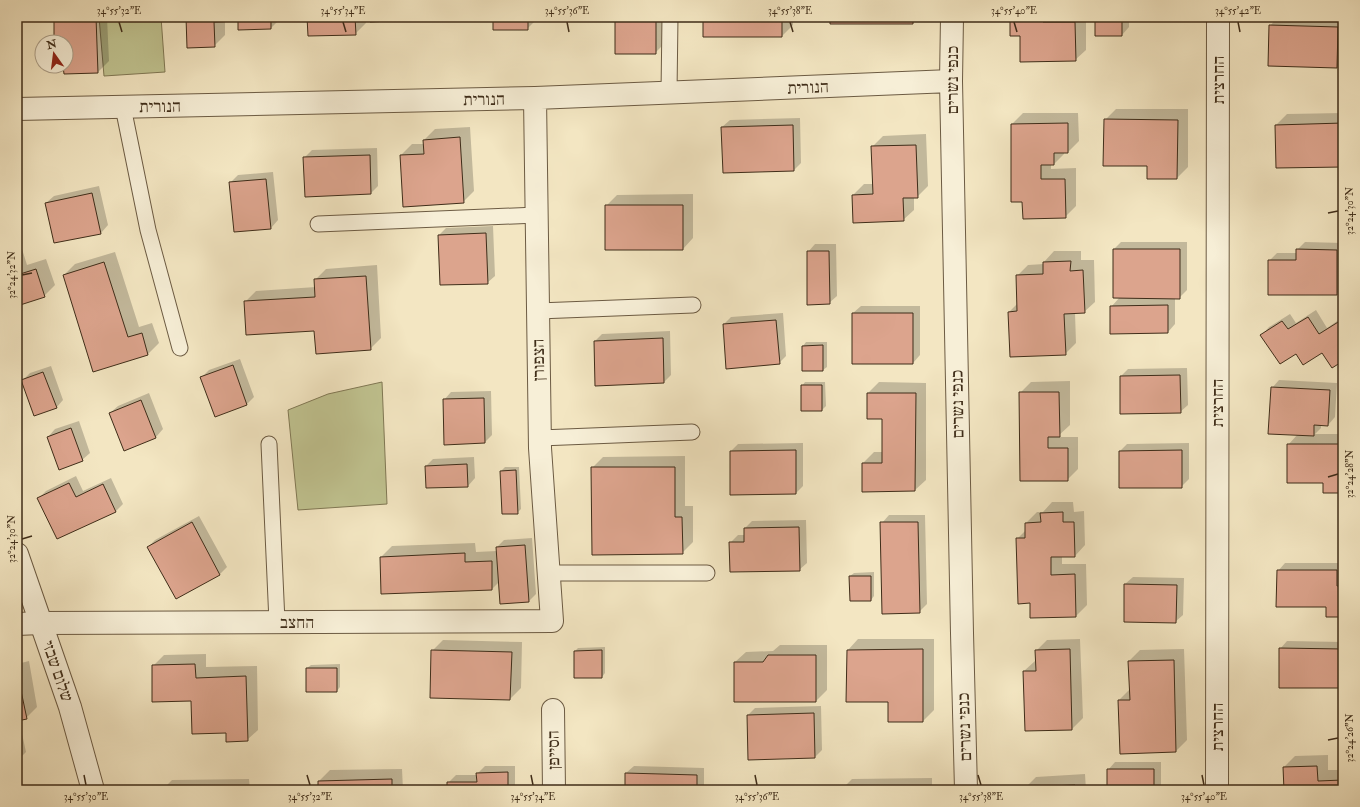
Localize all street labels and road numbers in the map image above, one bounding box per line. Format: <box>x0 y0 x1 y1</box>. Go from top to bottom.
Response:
street label: כנפי נשרים <box>942 46 963 114</box>
street label: החרצית <box>1208 56 1229 104</box>
street label: הנורית <box>787 76 829 99</box>
street label: הנורית <box>463 89 505 110</box>
street label: הנורית <box>139 96 181 117</box>
street label: הצפורן <box>528 339 549 381</box>
street label: כנפי נשרים <box>946 369 969 438</box>
street label: החרצית <box>1207 379 1228 427</box>
street label: החצב <box>280 612 314 633</box>
street label: שלום שבזי <box>37 638 78 705</box>
street label: כנפי נשרים <box>953 692 976 762</box>
street label: החרצית <box>1207 703 1228 751</box>
street label: הסייפן <box>543 730 564 770</box>

